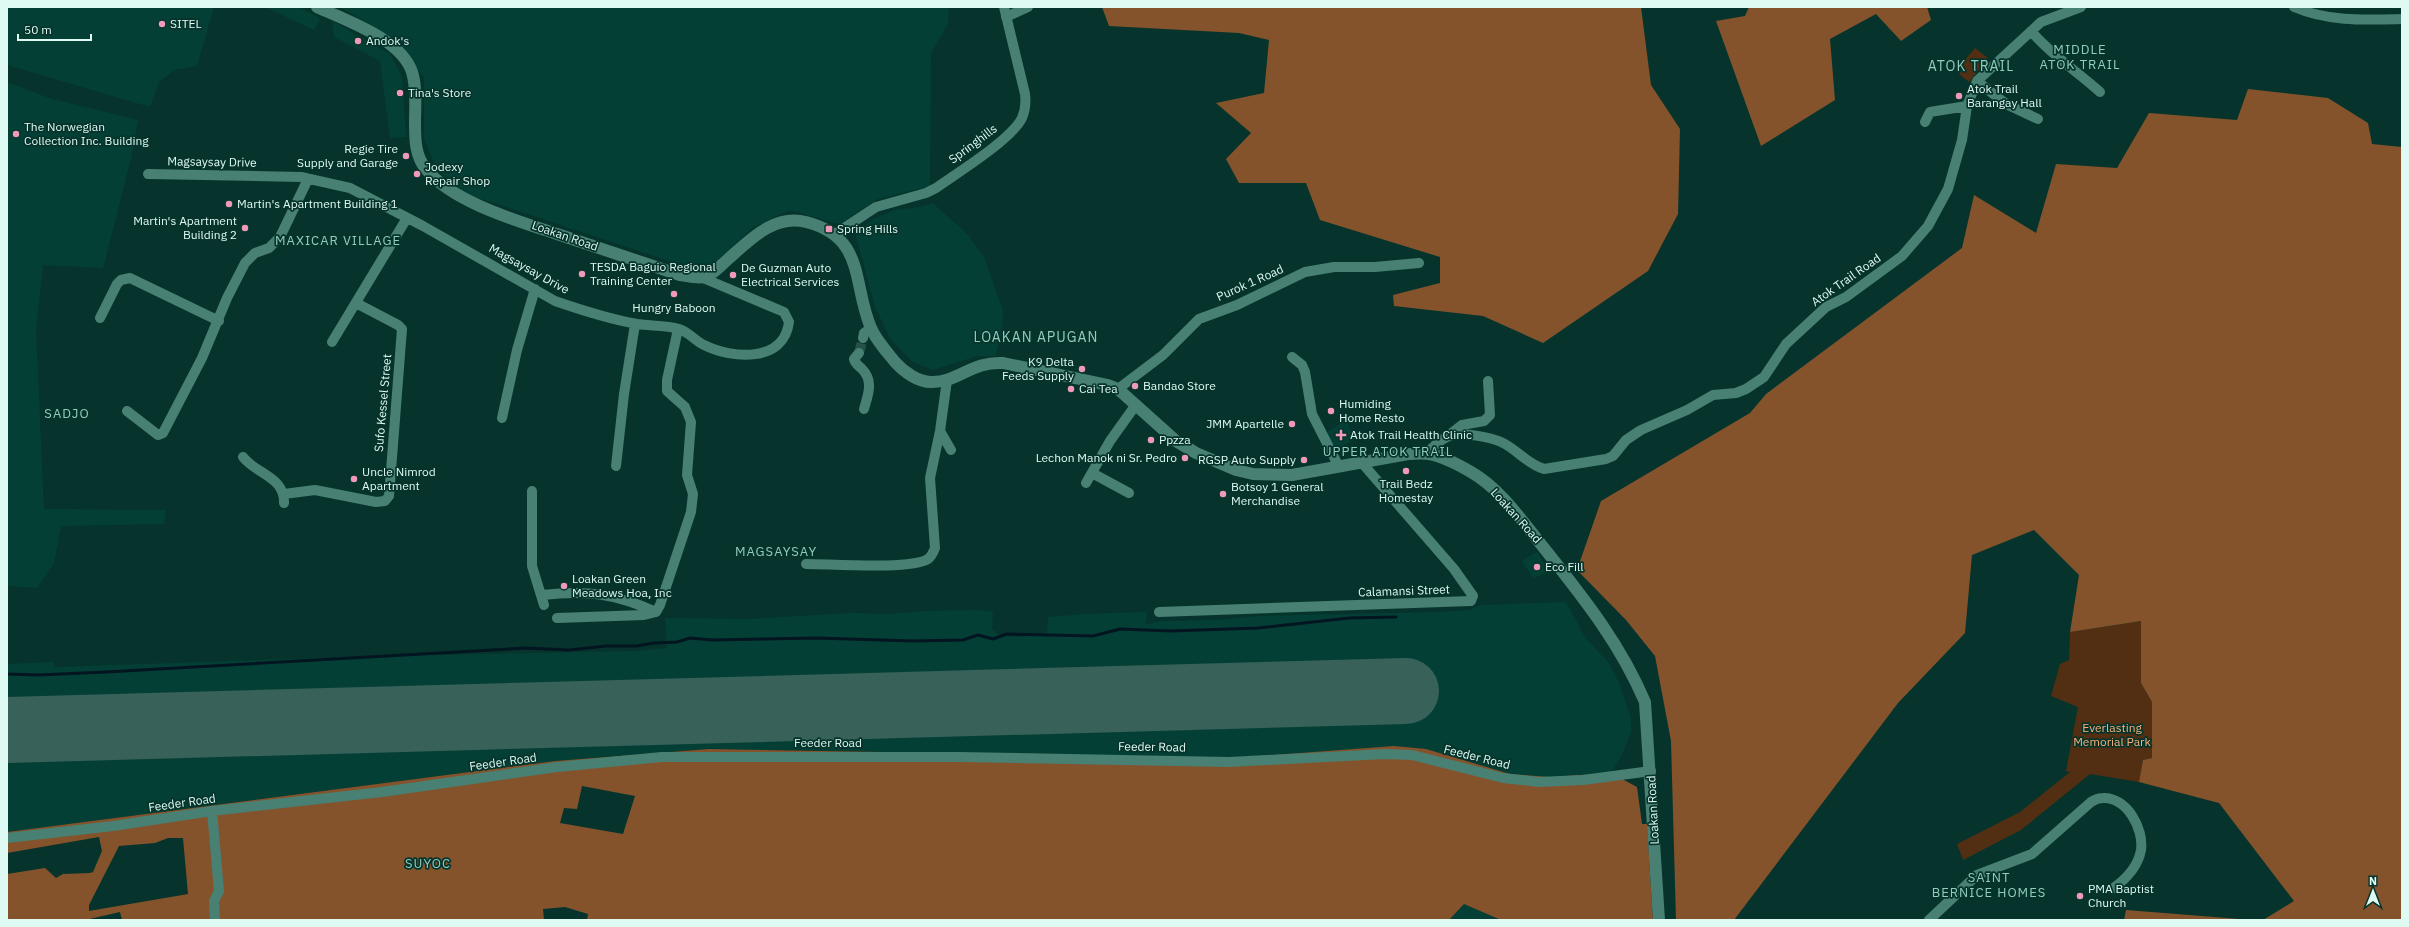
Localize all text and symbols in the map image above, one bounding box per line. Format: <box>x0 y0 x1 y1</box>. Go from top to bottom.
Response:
scale bar <box>18 16 91 42</box>
place label: SITEL <box>170 16 202 31</box>
marker: SITEL <box>157 19 167 29</box>
text: 50 m <box>24 22 52 37</box>
place label: Andok's <box>366 33 409 48</box>
marker: Andok's <box>353 36 363 46</box>
district label: MIDDLE ATOK TRAIL <box>2040 41 2120 73</box>
district label: ATOK TRAIL <box>1928 57 2014 75</box>
place label: Atok Trail Barangay Hall <box>1967 81 2042 110</box>
place label: Tina's Store <box>408 85 472 100</box>
marker: Tina's Store <box>395 88 405 98</box>
marker: Atok Trail Barangay Hall <box>1954 91 1964 101</box>
place label: The Norwegian Collection Inc. Building <box>24 119 149 148</box>
street label: Springhills <box>946 120 1000 167</box>
marker: The Norwegian Collection Inc. Building <box>11 129 21 139</box>
place label: Regie Tire Supply and Garage <box>297 141 398 170</box>
marker: Regie Tire Supply and Garage <box>401 151 411 161</box>
street label: Magsaysay Drive <box>167 153 257 170</box>
place label: Jodexy Repair Shop <box>425 159 490 188</box>
marker: Jodexy Repair Shop <box>412 169 422 179</box>
place label: Martin's Apartment Building 1 <box>237 196 398 211</box>
marker: Martin's Apartment Building 1 <box>224 199 234 209</box>
place label: Martin's Apartment Building 2 <box>133 213 237 242</box>
street label: Loakan Road <box>530 217 600 254</box>
place label: Spring Hills <box>837 221 898 236</box>
marker: Martin's Apartment Building 2 <box>240 223 250 233</box>
marker: Spring Hills <box>824 224 834 234</box>
district label: MAXICAR VILLAGE <box>275 232 401 249</box>
street label: Magsaysay Drive <box>486 240 572 297</box>
street label: Atok Trail Road <box>1808 250 1883 309</box>
place label: TESDA Baguio Regional Training Center <box>590 259 716 288</box>
place label: De Guzman Auto Electrical Services <box>741 260 840 289</box>
street label: Purok 1 Road <box>1214 261 1286 304</box>
marker: TESDA Baguio Regional Training Center <box>577 269 587 279</box>
marker: De Guzman Auto Electrical Services <box>728 270 738 280</box>
marker: Hungry Baboon <box>669 289 679 299</box>
place label: Hungry Baboon <box>632 300 716 315</box>
district label: LOAKAN APUGAN <box>974 328 1098 346</box>
street label: Sufo Kessel Street <box>371 353 394 453</box>
place label: K9 Delta Feeds Supply <box>1002 354 1075 383</box>
marker: K9 Delta Feeds Supply <box>1077 364 1087 374</box>
place label: Bandao Store <box>1143 378 1216 393</box>
place label: Cai Tea <box>1079 381 1118 396</box>
marker: Bandao Store <box>1130 381 1140 391</box>
marker: Cai Tea <box>1066 384 1076 394</box>
place label: Humiding Home Resto <box>1339 396 1405 425</box>
district label: SADJO <box>44 405 90 422</box>
marker: Humiding Home Resto <box>1326 406 1336 416</box>
place label: JMM Apartelle <box>1206 416 1284 431</box>
marker: JMM Apartelle <box>1287 419 1297 429</box>
place label: Atok Trail Health Clinic <box>1350 427 1472 442</box>
marker: Atok Trail Health Clinic <box>1335 429 1347 441</box>
place label: Ppzza <box>1159 432 1191 447</box>
marker: Ppzza <box>1146 435 1156 445</box>
district label: UPPER ATOK TRAIL <box>1323 443 1453 460</box>
place label: Lechon Manok ni Sr. Pedro <box>1036 450 1177 465</box>
place label: RGSP Auto Supply <box>1198 452 1296 467</box>
marker: Lechon Manok ni Sr. Pedro <box>1180 453 1190 463</box>
marker: RGSP Auto Supply <box>1299 455 1309 465</box>
place label: Uncle Nimrod Apartment <box>362 464 436 493</box>
marker: Trail Bedz Homestay <box>1401 466 1411 476</box>
marker: Uncle Nimrod Apartment <box>349 474 359 484</box>
place label: Trail Bedz Homestay <box>1379 476 1433 505</box>
place label: Botsoy 1 General Merchandise <box>1231 479 1324 508</box>
street label: Loakan Road <box>1488 485 1545 546</box>
marker: Botsoy 1 General Merchandise <box>1218 489 1228 499</box>
district label: MAGSAYSAY <box>735 543 817 560</box>
place label: Eco Fill <box>1545 559 1584 574</box>
marker: Eco Fill <box>1532 562 1542 572</box>
place label: Loakan Green Meadows Hoa, Inc <box>572 571 672 600</box>
marker: Loakan Green Meadows Hoa, Inc <box>559 581 569 591</box>
street label: Calamansi Street <box>1358 581 1450 600</box>
park label: Everlasting Memorial Park <box>2073 720 2152 749</box>
street label: Feeder Road <box>794 735 862 750</box>
street label: Feeder Road <box>1118 738 1186 755</box>
street label: Feeder Road <box>1442 741 1512 772</box>
street label: Feeder Road <box>468 749 538 774</box>
street label: Loakan Road <box>1643 775 1662 845</box>
street label: Feeder Road <box>147 790 217 815</box>
district label: SUYOC <box>405 855 451 872</box>
district label: SAINT BERNICE HOMES <box>1932 869 2046 901</box>
north arrow <box>2353 871 2393 911</box>
text: N <box>2369 874 2377 888</box>
place label: PMA Baptist Church <box>2088 881 2154 910</box>
marker: PMA Baptist Church <box>2075 891 2085 901</box>

